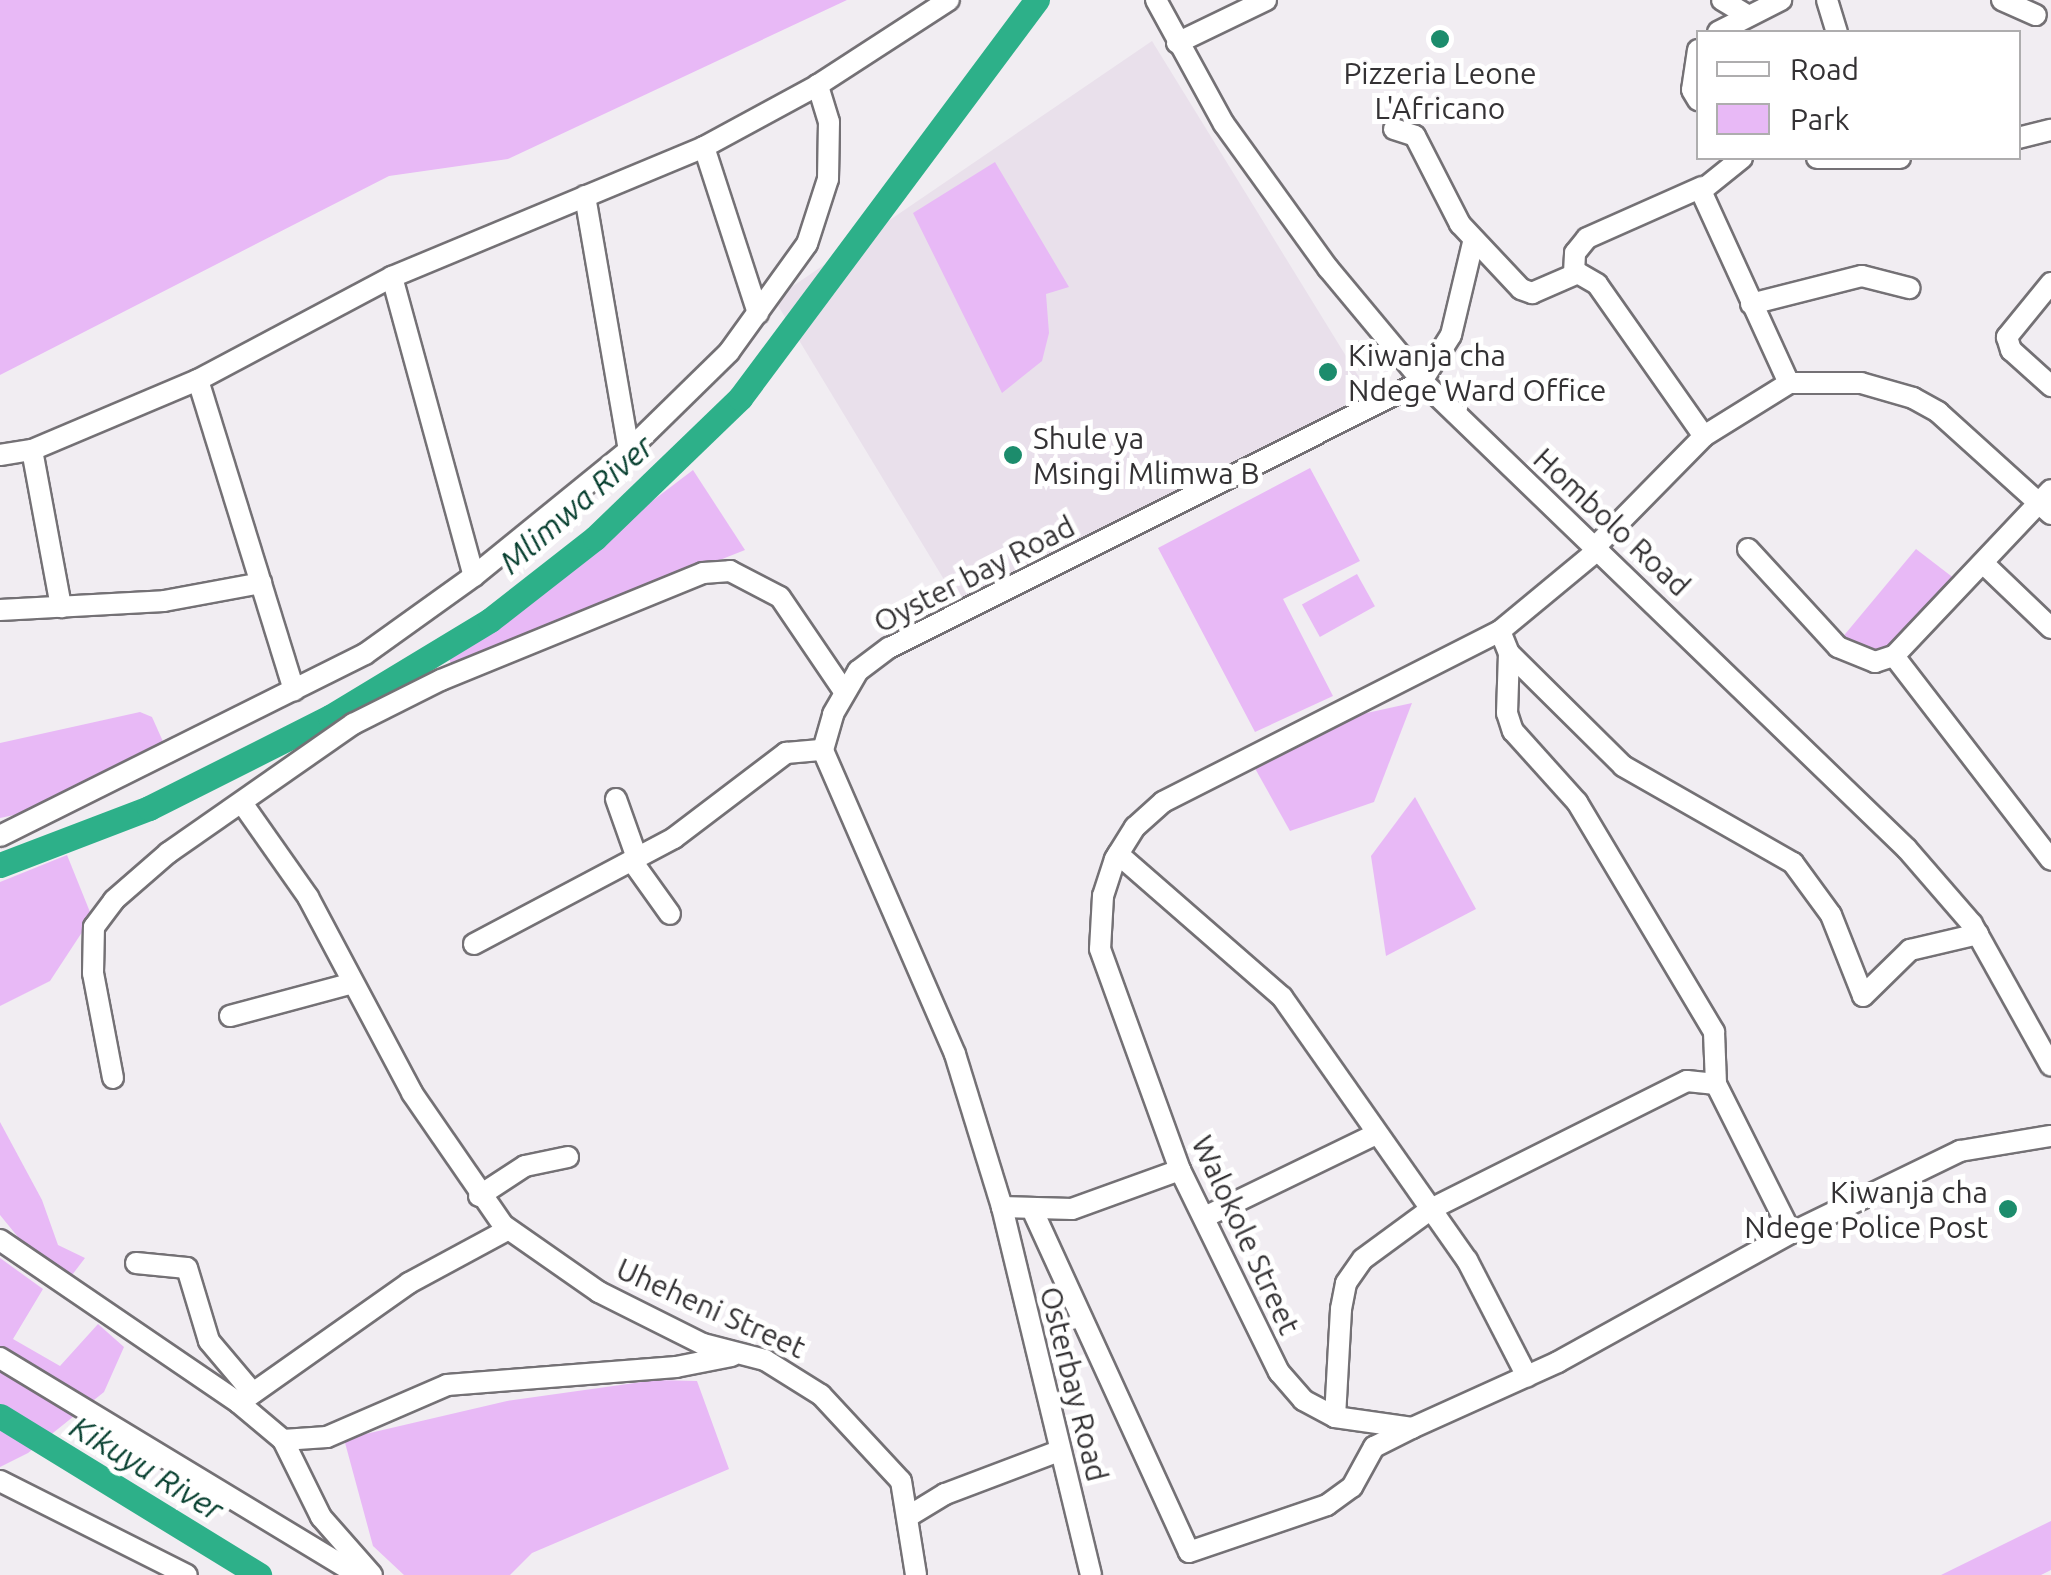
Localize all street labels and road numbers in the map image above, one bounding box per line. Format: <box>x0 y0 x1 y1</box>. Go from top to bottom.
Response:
street label: Hombolo Road <box>1526 440 1698 604</box>
street label: Oyster bay Road <box>868 508 1080 640</box>
street label: Walokole Street <box>1184 1130 1308 1340</box>
street label: Uheheni Street <box>611 1250 811 1366</box>
street label: Osterbay Road <box>1032 1283 1116 1485</box>

